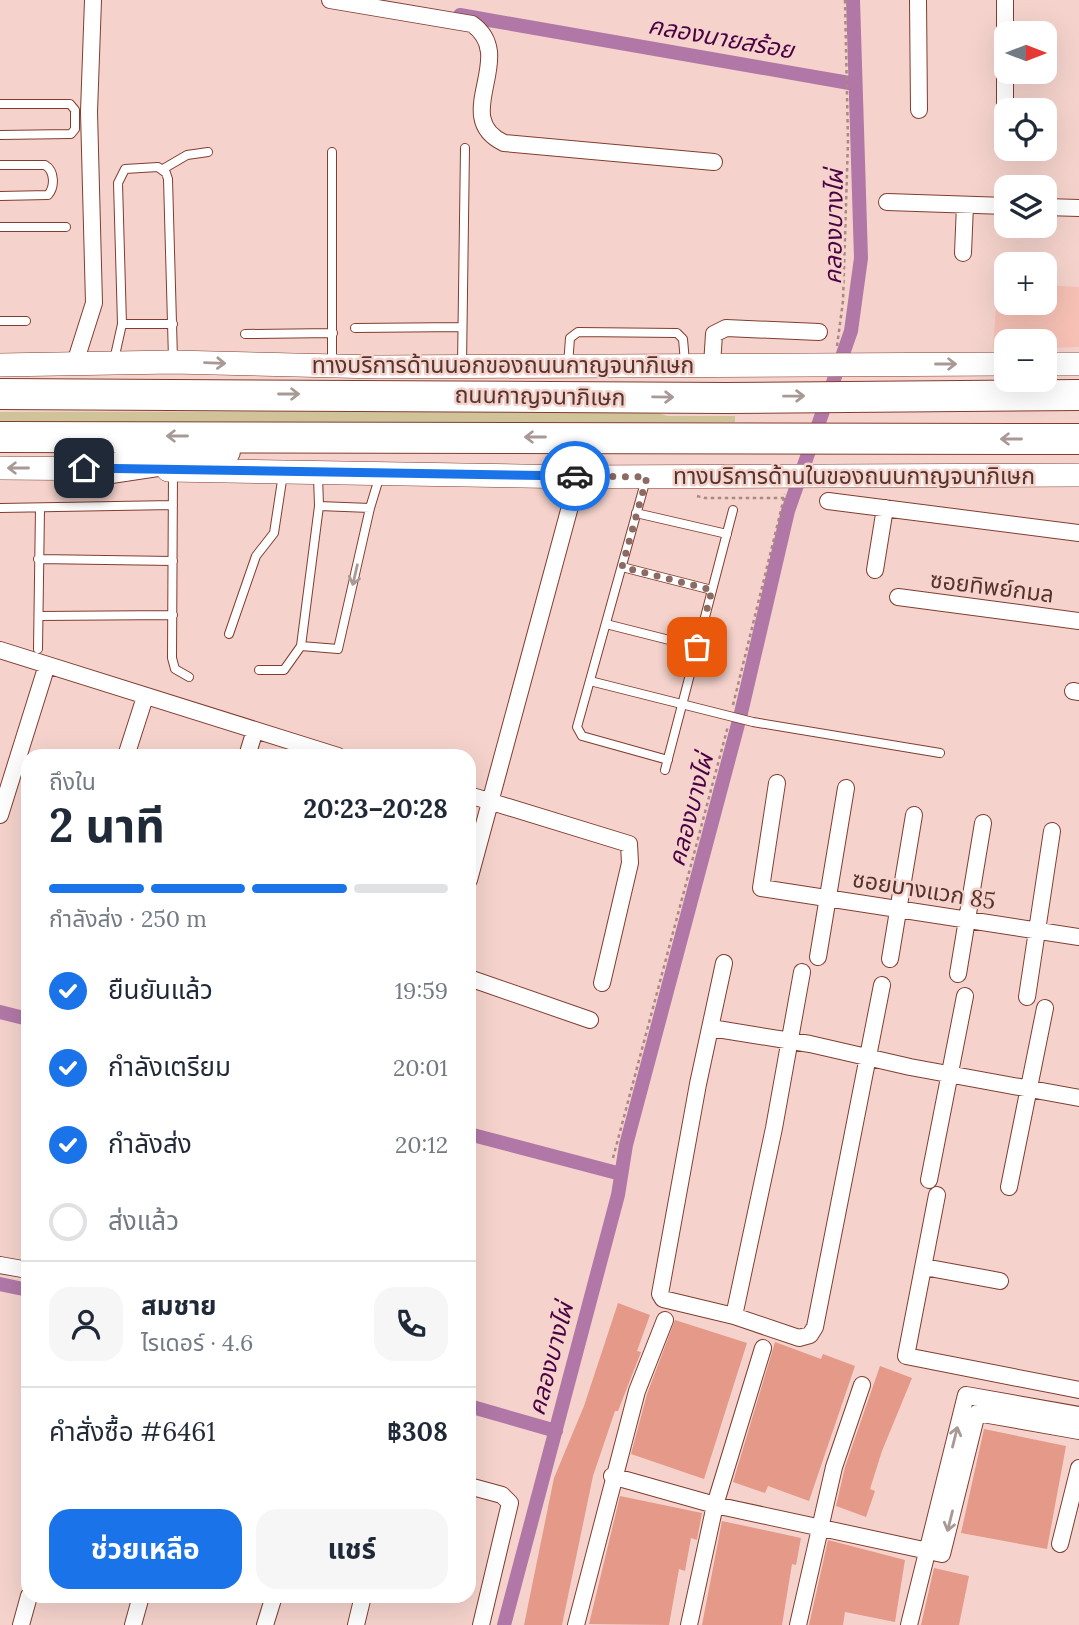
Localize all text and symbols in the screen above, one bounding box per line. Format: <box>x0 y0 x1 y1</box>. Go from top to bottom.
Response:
water label: คลองนายสร้อย <box>646 9 798 66</box>
north arrow <box>994 21 1057 84</box>
map controls <box>994 21 1057 392</box>
button: locate <box>994 98 1057 161</box>
water label: คลองบางไผ่ <box>817 166 850 285</box>
button: layers <box>994 175 1057 238</box>
button: + <box>994 252 1057 315</box>
button: − <box>994 329 1057 392</box>
street label: ทางบริการด้านนอกของถนนกาญจนาภิเษก <box>312 350 694 379</box>
one-way arrow <box>203 356 226 370</box>
one-way arrow <box>934 357 957 371</box>
street label: ถนนกาญจนาภิเษก <box>454 380 626 411</box>
one-way arrow <box>277 387 300 401</box>
one-way arrow <box>651 390 674 404</box>
one-way arrow <box>782 390 805 403</box>
one-way arrow <box>166 429 189 443</box>
one-way arrow <box>524 430 547 444</box>
one-way arrow <box>1000 432 1023 446</box>
pin <box>54 438 114 498</box>
courier <box>540 441 610 511</box>
icon: home <box>65 449 103 487</box>
icon: car <box>556 457 594 495</box>
one-way arrow <box>6 461 29 475</box>
street label: ทางบริการด้านในของถนนกาญจนาภิเษก <box>673 461 1035 490</box>
one-way arrow <box>348 563 361 586</box>
street label: ซอยทิพย์กมล <box>929 565 1056 608</box>
pin <box>667 617 727 677</box>
icon: bag <box>678 628 716 666</box>
water label: คลองบางไผ่ <box>661 747 721 869</box>
text: ถึงใน <box>49 767 96 796</box>
text: 20:23–20:28 <box>303 792 448 825</box>
text: 2 นาที <box>49 796 165 855</box>
street label: ซอยบางแวก 85 <box>850 864 998 915</box>
text: กำลังส่ง · 250 m <box>49 904 207 933</box>
icon: check <box>49 972 87 1010</box>
text: ยืนยันแล้ว <box>108 973 213 1006</box>
text: 19:59 <box>395 976 448 1005</box>
icon: check <box>49 1049 87 1087</box>
text: กำลังเตรียม <box>108 1050 231 1083</box>
text: 20:01 <box>393 1053 448 1082</box>
icon: check <box>49 1126 87 1164</box>
text: กำลังส่ง <box>108 1127 192 1160</box>
text: 20:12 <box>395 1130 448 1159</box>
text: ส่งแล้ว <box>108 1204 179 1237</box>
button: person <box>49 1287 123 1361</box>
button: phone <box>374 1287 448 1361</box>
text: สมชาย <box>141 1289 217 1322</box>
water label: คลองบางไผ่ <box>521 1296 581 1418</box>
text: ไรเดอร์ · 4.6 <box>141 1328 253 1357</box>
text: คำสั่งซื้อ #6461 <box>49 1415 216 1448</box>
text: ฿308 <box>387 1415 448 1448</box>
one-way arrow <box>949 1427 962 1449</box>
button: ช่วยเหลือ <box>49 1509 242 1589</box>
button: แชร์ <box>256 1509 448 1589</box>
one-way arrow <box>943 1509 956 1532</box>

